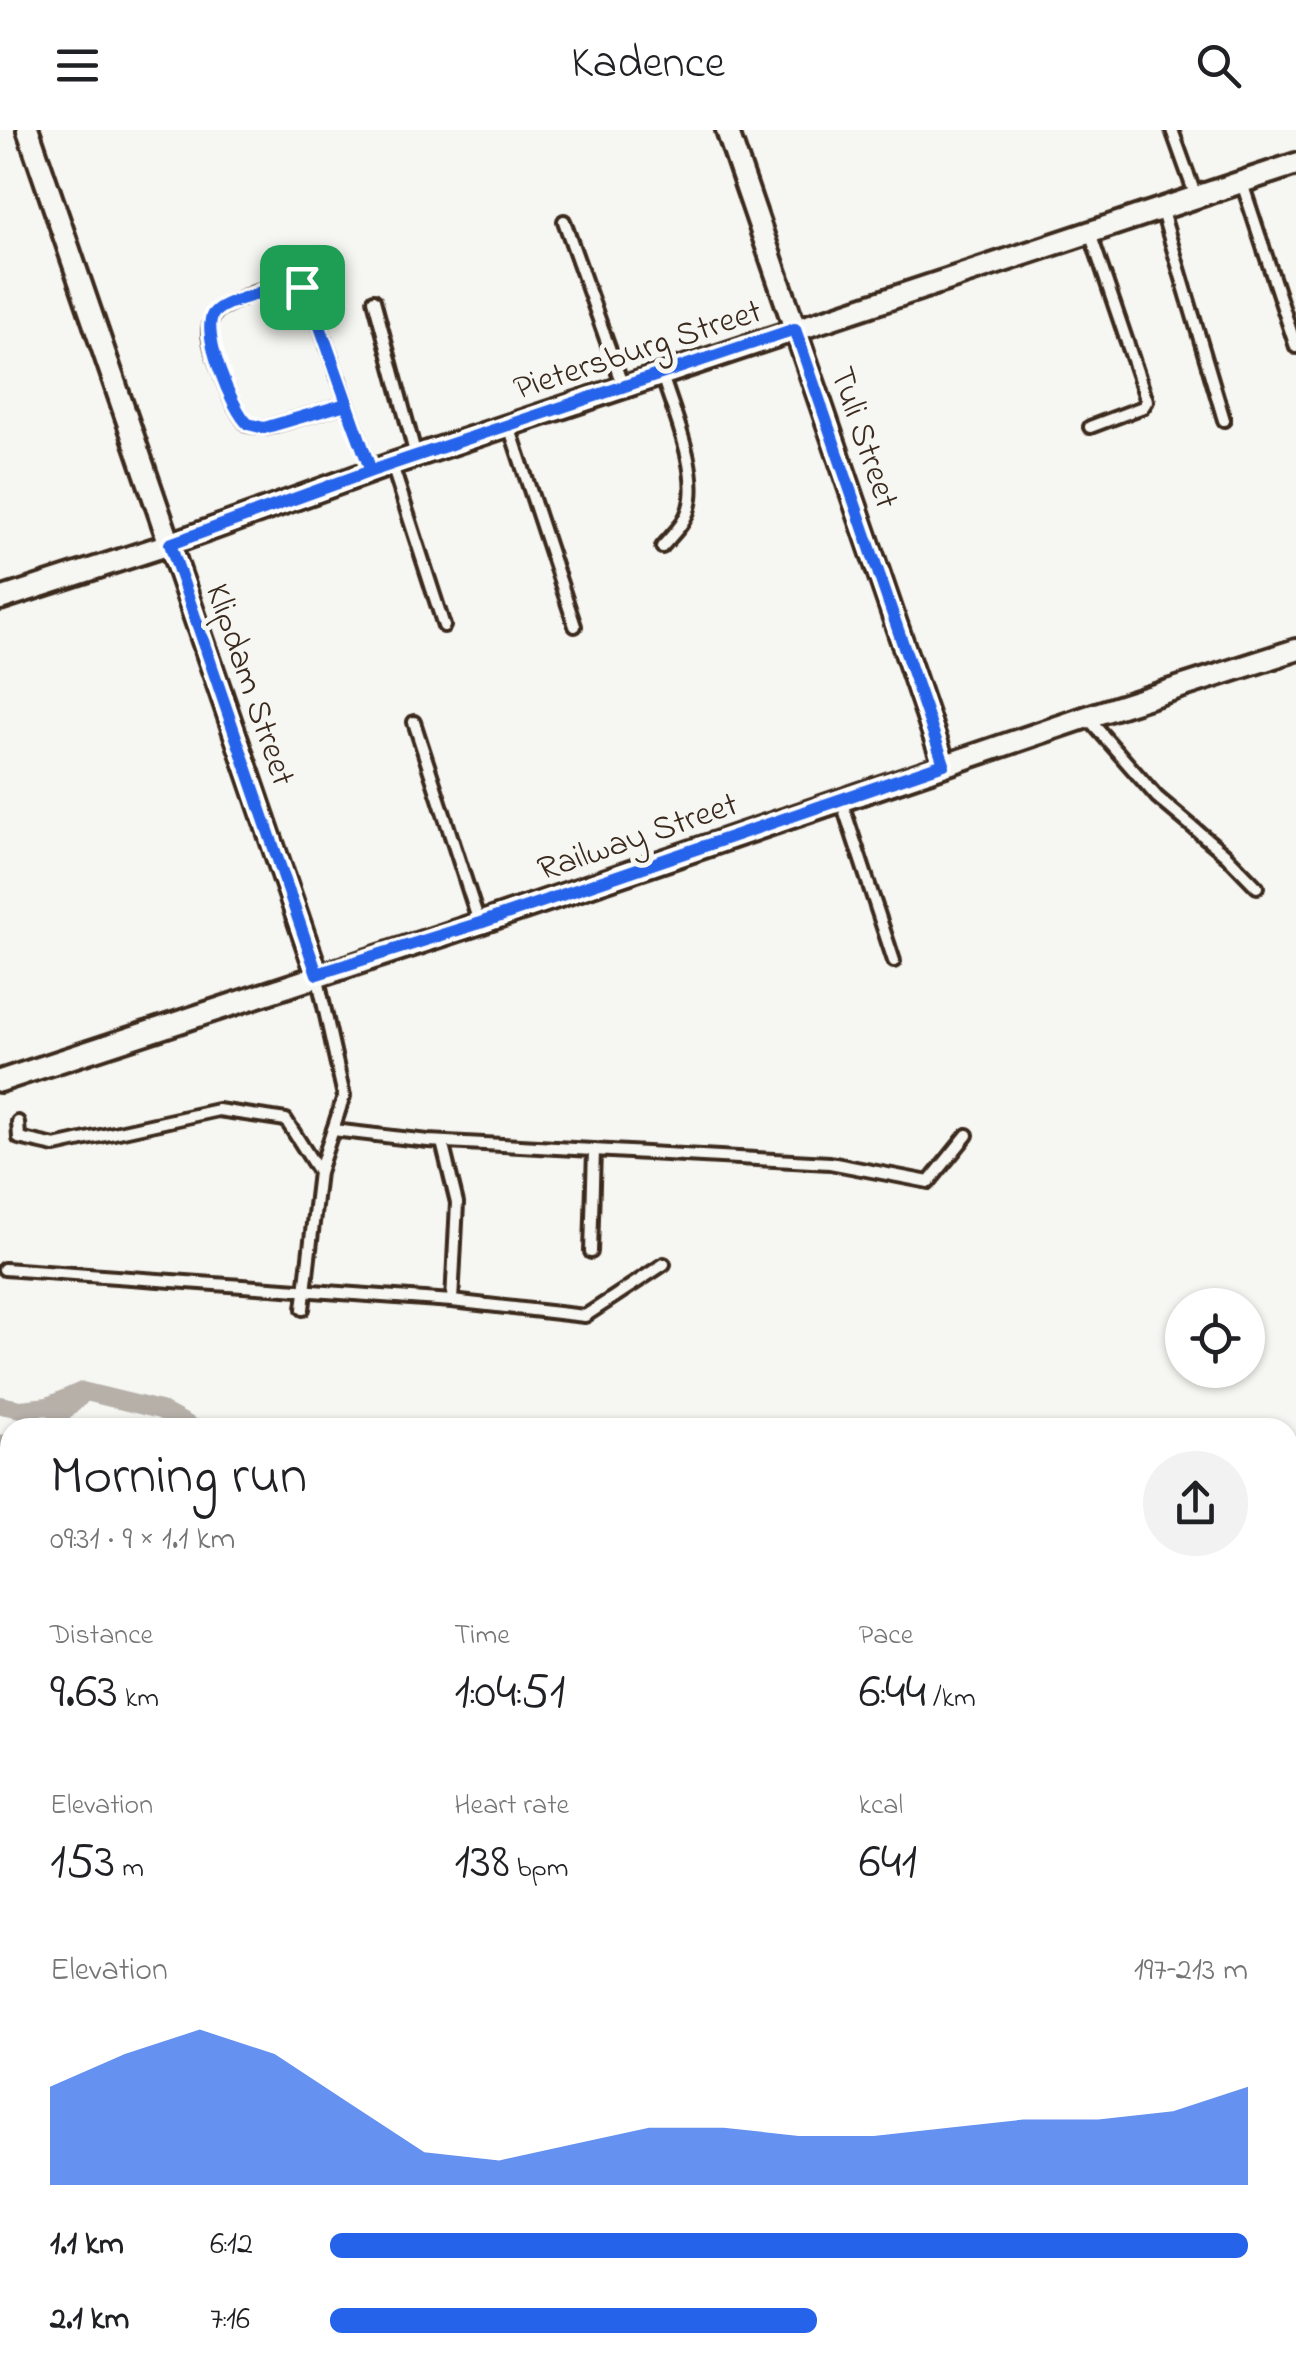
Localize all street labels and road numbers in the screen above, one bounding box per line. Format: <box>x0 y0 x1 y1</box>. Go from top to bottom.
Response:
street label: Pietersburg Street <box>507 287 769 415</box>
street label: Tuli Street <box>815 360 911 516</box>
street label: Klipdam Street <box>190 577 307 793</box>
street label: Railway Street <box>531 780 745 896</box>

